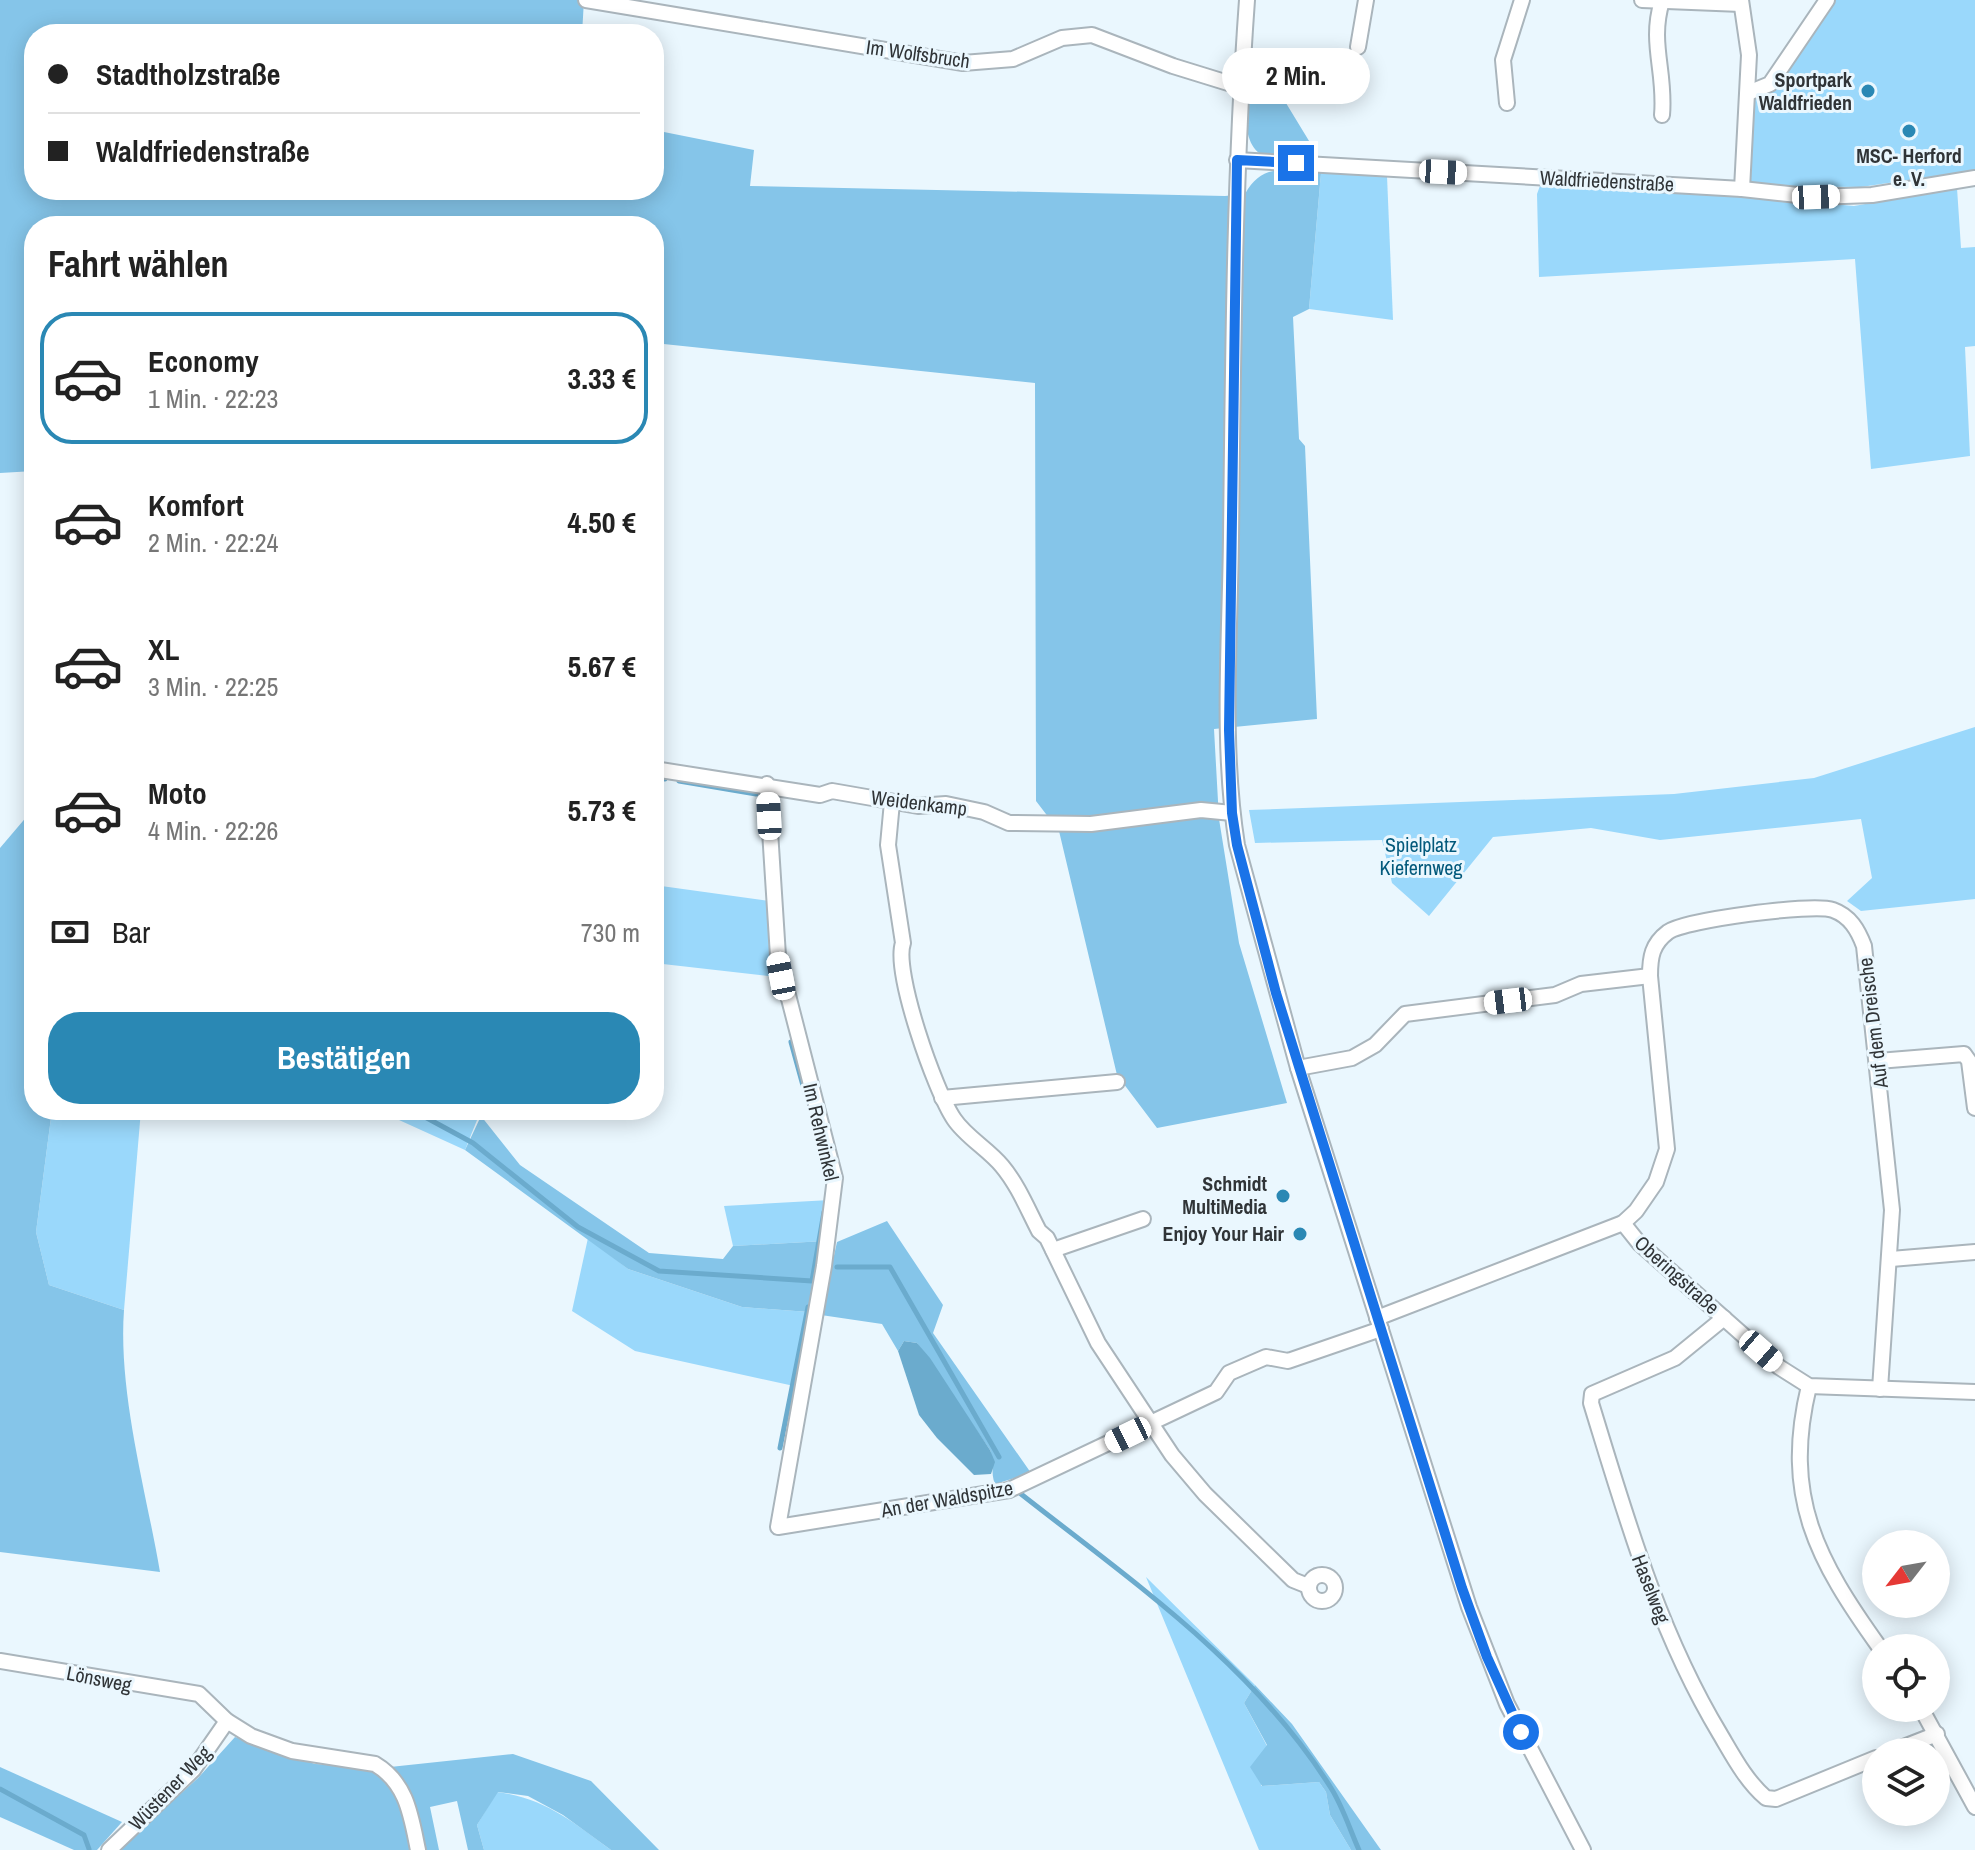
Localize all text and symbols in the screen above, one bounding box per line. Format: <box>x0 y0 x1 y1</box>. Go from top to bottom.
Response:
street label: Im Wolfsbruch <box>864 33 972 74</box>
callout: 2 Min. <box>1222 47 1370 103</box>
text: Stadtholzstraße <box>96 54 281 94</box>
text: 2 Min. <box>1266 58 1326 93</box>
place label: Sportpark Waldfrieden <box>1759 66 1853 116</box>
marker: Sportpark Waldfrieden <box>1859 82 1877 100</box>
marker: MSC- Herford e. V. <box>1900 122 1918 140</box>
text: Waldfriedenstraße <box>96 131 310 171</box>
place label: MSC- Herford e. V. <box>1856 142 1962 192</box>
route end <box>1278 145 1314 181</box>
car <box>1418 159 1468 185</box>
street label: Waldfriedenstraße <box>1539 164 1675 197</box>
car <box>1792 184 1840 210</box>
text: Fahrt wählen <box>48 240 229 288</box>
text: Economy <box>148 341 259 381</box>
icon: car <box>52 342 124 414</box>
text: 3.33 € <box>568 358 636 398</box>
text: 1 Min. · 22:23 <box>148 381 278 416</box>
text: Komfort <box>148 485 244 525</box>
icon: car <box>52 486 124 558</box>
text: 4.50 € <box>568 502 636 542</box>
text: 2 Min. · 22:24 <box>148 525 278 560</box>
text: XL <box>148 629 179 669</box>
icon: car <box>52 630 124 702</box>
text: 5.67 € <box>568 646 636 686</box>
text: 3 Min. · 22:25 <box>148 669 278 704</box>
text: Moto <box>148 773 207 813</box>
icon: car <box>52 774 124 846</box>
street label: Weidenkamp <box>870 783 969 822</box>
text: 5.73 € <box>568 790 636 830</box>
car <box>756 791 782 841</box>
text: 4 Min. · 22:26 <box>148 813 278 848</box>
park label: Spielplatz Kiefernweg <box>1380 831 1462 881</box>
icon: cash <box>48 910 92 954</box>
text: Bar <box>112 912 150 952</box>
text: 730 m <box>581 915 640 950</box>
car <box>765 950 797 1002</box>
street label: Auf dem Dreische <box>1851 956 1894 1091</box>
car <box>1483 986 1533 1016</box>
button: Bestätigen <box>48 1012 640 1104</box>
street label: Im Rehwinkel <box>797 1080 846 1183</box>
place label: Schmidt MultiMedia <box>1182 1170 1268 1220</box>
marker: Schmidt MultiMedia <box>1274 1187 1292 1205</box>
place label: Enjoy Your Hair <box>1162 1220 1285 1247</box>
marker: Enjoy Your Hair <box>1291 1225 1309 1243</box>
street label: Oberingstraße <box>1629 1229 1726 1320</box>
car <box>1735 1326 1787 1376</box>
car <box>1101 1414 1155 1456</box>
street label: An der Waldspitze <box>878 1474 1015 1524</box>
north arrow <box>1862 1530 1950 1618</box>
map controls <box>1862 1530 1950 1826</box>
street label: Haselweg <box>1626 1550 1677 1627</box>
button: locate <box>1862 1634 1950 1722</box>
street label: Lönsweg <box>64 1659 134 1698</box>
route start <box>1503 1714 1539 1750</box>
button: layers <box>1862 1738 1950 1826</box>
street label: Wüstener Weg <box>122 1739 217 1836</box>

